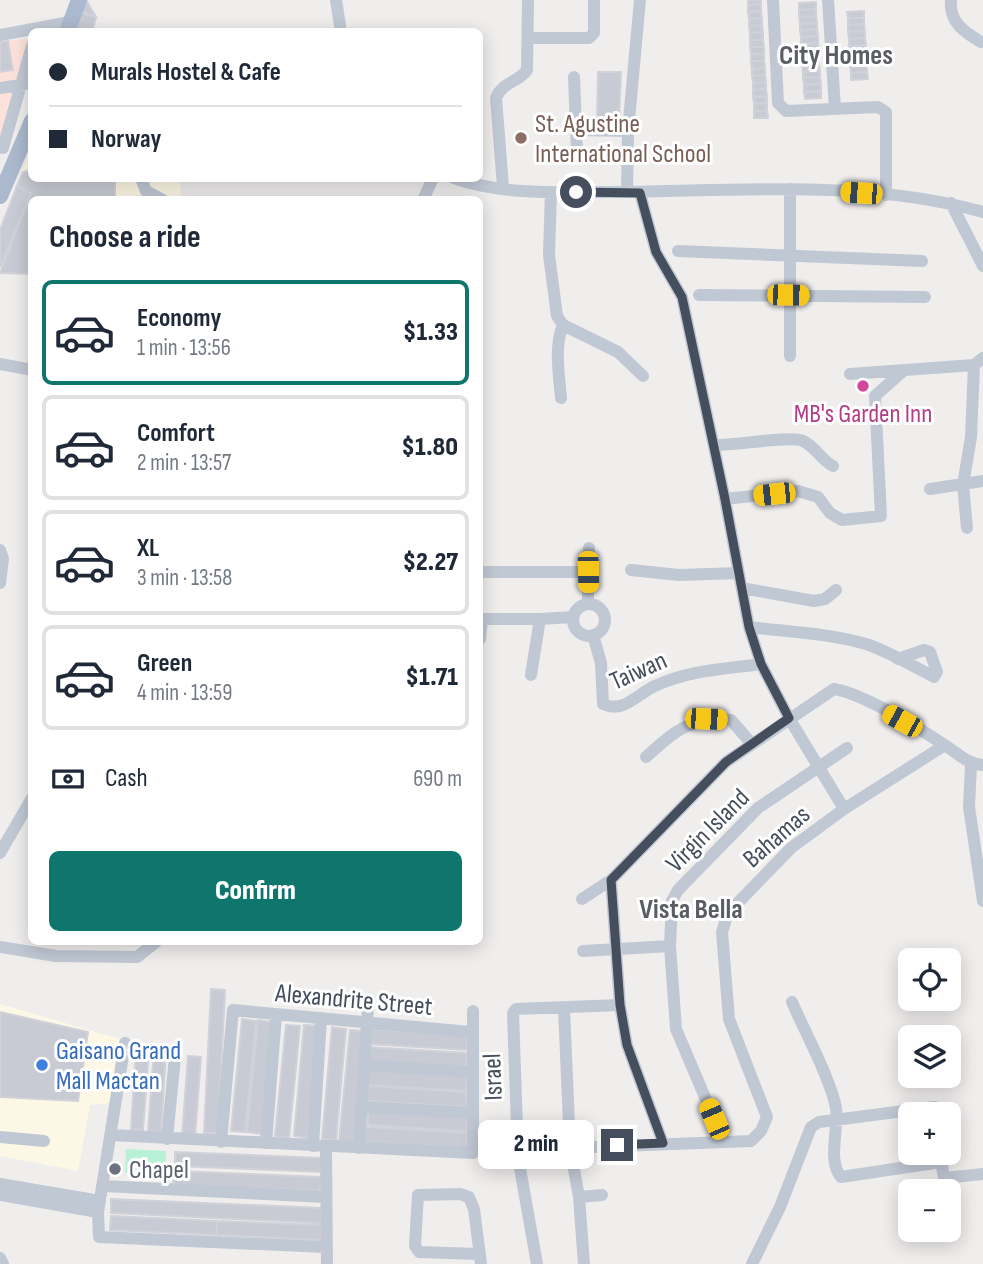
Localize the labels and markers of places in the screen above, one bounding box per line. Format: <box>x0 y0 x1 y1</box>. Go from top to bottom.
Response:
place label: St. Agustine International School <box>535 109 711 170</box>
marker: St. Agustine International School <box>513 130 529 146</box>
marker: MB's Garden Inn <box>855 378 871 394</box>
place label: MB's Garden Inn <box>794 399 932 430</box>
place label: Gaisano Grand Mall Mactan <box>56 1036 181 1097</box>
marker: Gaisano Grand Mall Mactan <box>34 1057 50 1073</box>
place label: Chapel <box>129 1155 189 1186</box>
marker: Chapel <box>107 1161 123 1177</box>

